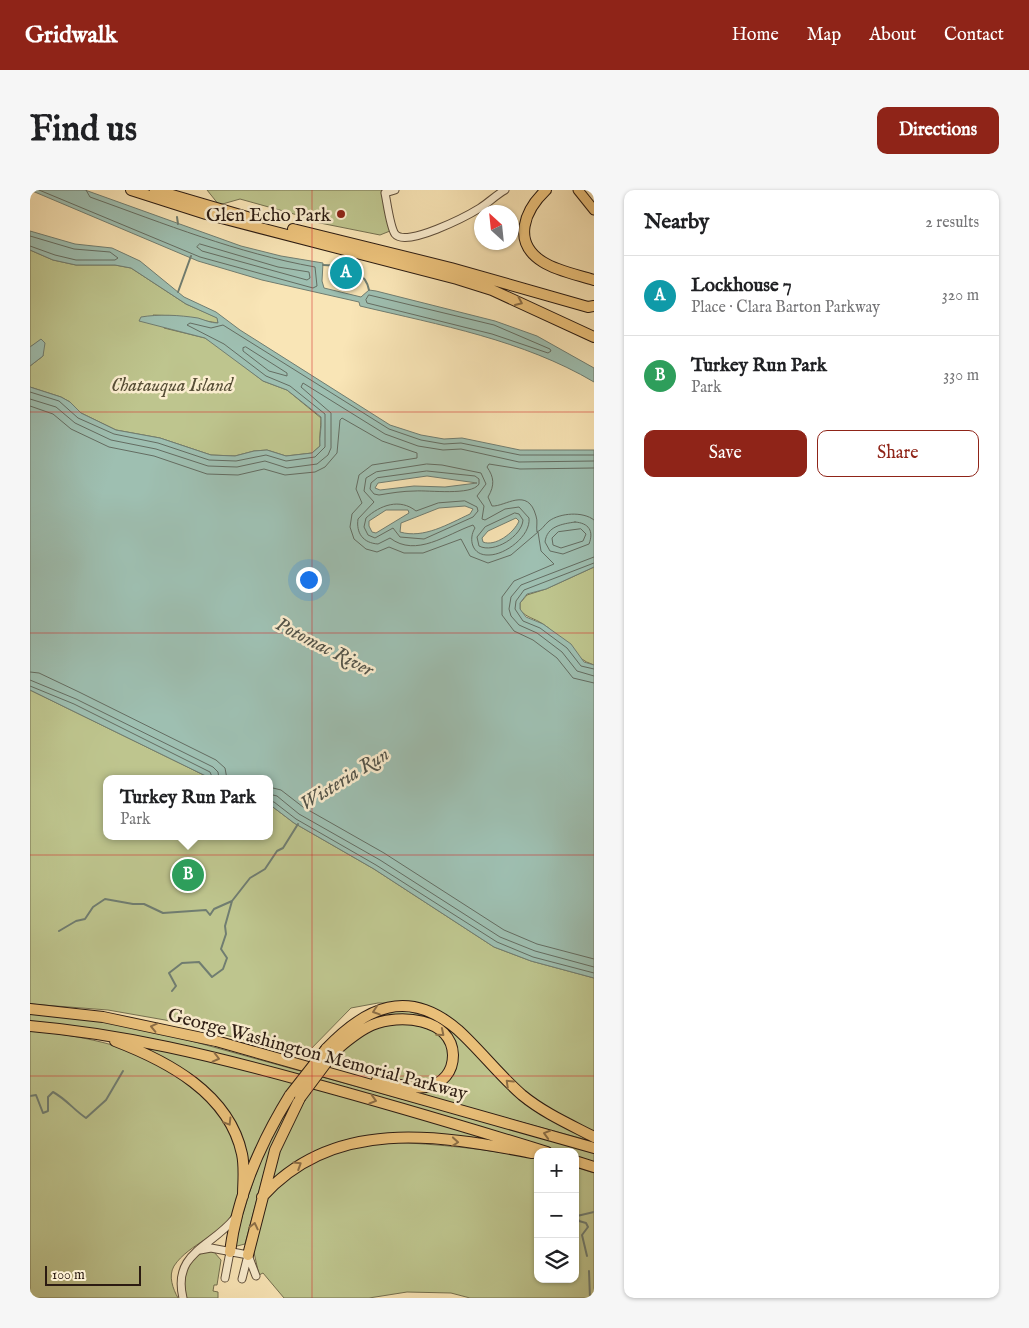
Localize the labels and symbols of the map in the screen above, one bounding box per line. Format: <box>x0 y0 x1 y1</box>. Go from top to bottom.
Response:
place label: Glen Echo Park <box>206 204 332 228</box>
north arrow <box>474 205 519 250</box>
marker: Glen Echo Park <box>335 208 347 220</box>
pin: A <box>330 254 362 292</box>
one-way arrow <box>514 295 523 306</box>
park label: Chatauqua Island <box>111 374 234 398</box>
your location <box>296 567 322 593</box>
water label: Potomac River <box>271 612 379 683</box>
water label: Wisteria Run <box>295 742 394 817</box>
pin: B <box>172 856 204 894</box>
street label: George Washington Memorial Parkway <box>165 1003 471 1107</box>
one-way arrow <box>372 1005 381 1015</box>
one-way arrow <box>150 1022 159 1033</box>
one-way arrow <box>435 1027 444 1035</box>
one-way arrow <box>211 1052 220 1063</box>
one-way arrow <box>506 1080 515 1089</box>
one-way arrow <box>368 1095 376 1105</box>
one-way arrow <box>222 1117 232 1126</box>
one-way arrow <box>543 1130 552 1140</box>
one-way arrow <box>452 1136 460 1147</box>
one-way arrow <box>293 1161 302 1171</box>
one-way arrow <box>248 1221 259 1230</box>
scale bar <box>45 1263 141 1286</box>

